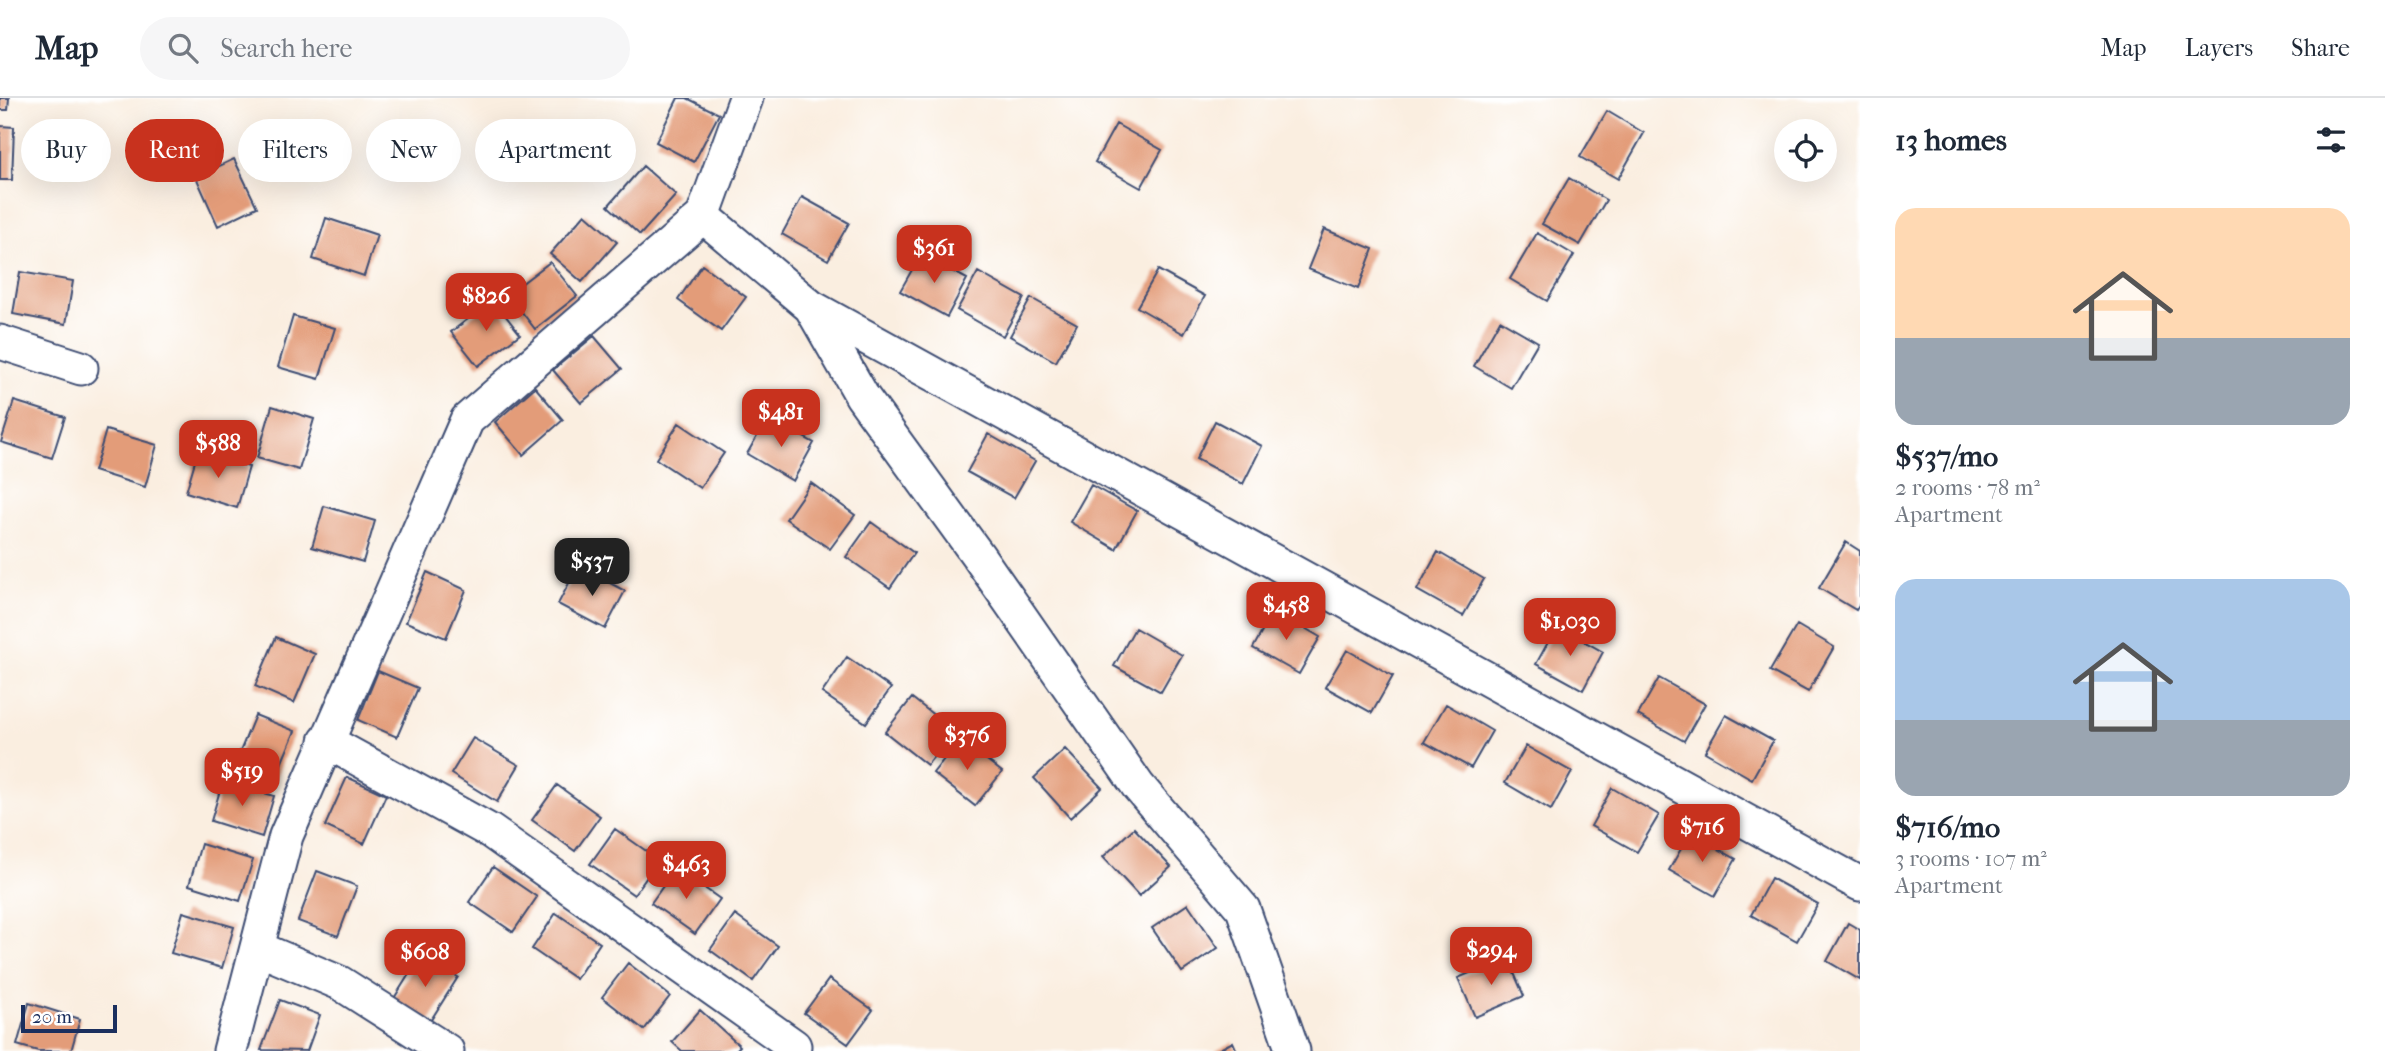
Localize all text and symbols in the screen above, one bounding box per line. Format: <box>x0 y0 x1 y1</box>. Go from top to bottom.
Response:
search box <box>140 17 630 80</box>
text: Map <box>35 29 98 68</box>
icon: search <box>164 29 202 67</box>
text: Search here <box>220 33 352 64</box>
text: Map <box>2101 34 2147 62</box>
text: Layers <box>2185 34 2253 62</box>
text: Share <box>2291 34 2350 62</box>
chip: Buy <box>21 119 111 182</box>
chip: Rent <box>125 119 224 182</box>
chip: Filters <box>238 119 352 182</box>
chip: New <box>366 119 461 182</box>
chip: Apartment <box>475 119 636 182</box>
map controls <box>1774 119 1837 182</box>
button: locate <box>1774 119 1837 182</box>
icon: filters <box>2312 121 2350 159</box>
text: 13 homes <box>1895 123 2007 158</box>
pin: $361 <box>893 226 975 285</box>
text: $361 <box>913 234 955 261</box>
icon: home <box>2060 253 2186 379</box>
pin: $826 <box>445 274 527 333</box>
text: $826 <box>462 282 510 309</box>
pin: $481 <box>740 390 822 449</box>
text: $481 <box>758 398 804 425</box>
pin: $588 <box>177 420 259 480</box>
text: $588 <box>195 429 241 456</box>
text: $537/mo <box>1895 439 1998 474</box>
text: 2 rooms · 78 m² <box>1895 474 2040 501</box>
text: Apartment <box>1895 501 2003 528</box>
pin: $537 <box>551 538 633 598</box>
text: $537 <box>570 547 614 574</box>
pin: $458 <box>1245 582 1327 642</box>
text: $458 <box>1262 591 1310 618</box>
pin: $1,030 <box>1513 598 1627 658</box>
text: $1,030 <box>1540 607 1600 634</box>
icon: home <box>2060 624 2186 750</box>
pin: $376 <box>926 712 1008 772</box>
text: $376 <box>944 721 990 748</box>
pin: $519 <box>201 748 283 808</box>
text: $519 <box>221 757 263 784</box>
pin: $716 <box>1661 804 1743 864</box>
text: $716/mo <box>1895 810 2000 845</box>
text: $716 <box>1680 813 1724 840</box>
pin: $463 <box>645 842 727 901</box>
text: 3 rooms · 107 m² <box>1895 845 2047 872</box>
text: $463 <box>662 850 710 877</box>
text: Apartment <box>1895 872 2003 899</box>
pin: $294 <box>1450 928 1532 987</box>
pin: $608 <box>384 930 466 989</box>
text: $294 <box>1466 936 1516 963</box>
text: $608 <box>400 938 450 965</box>
scale bar <box>21 1002 117 1034</box>
text: 20 m <box>32 1006 72 1028</box>

